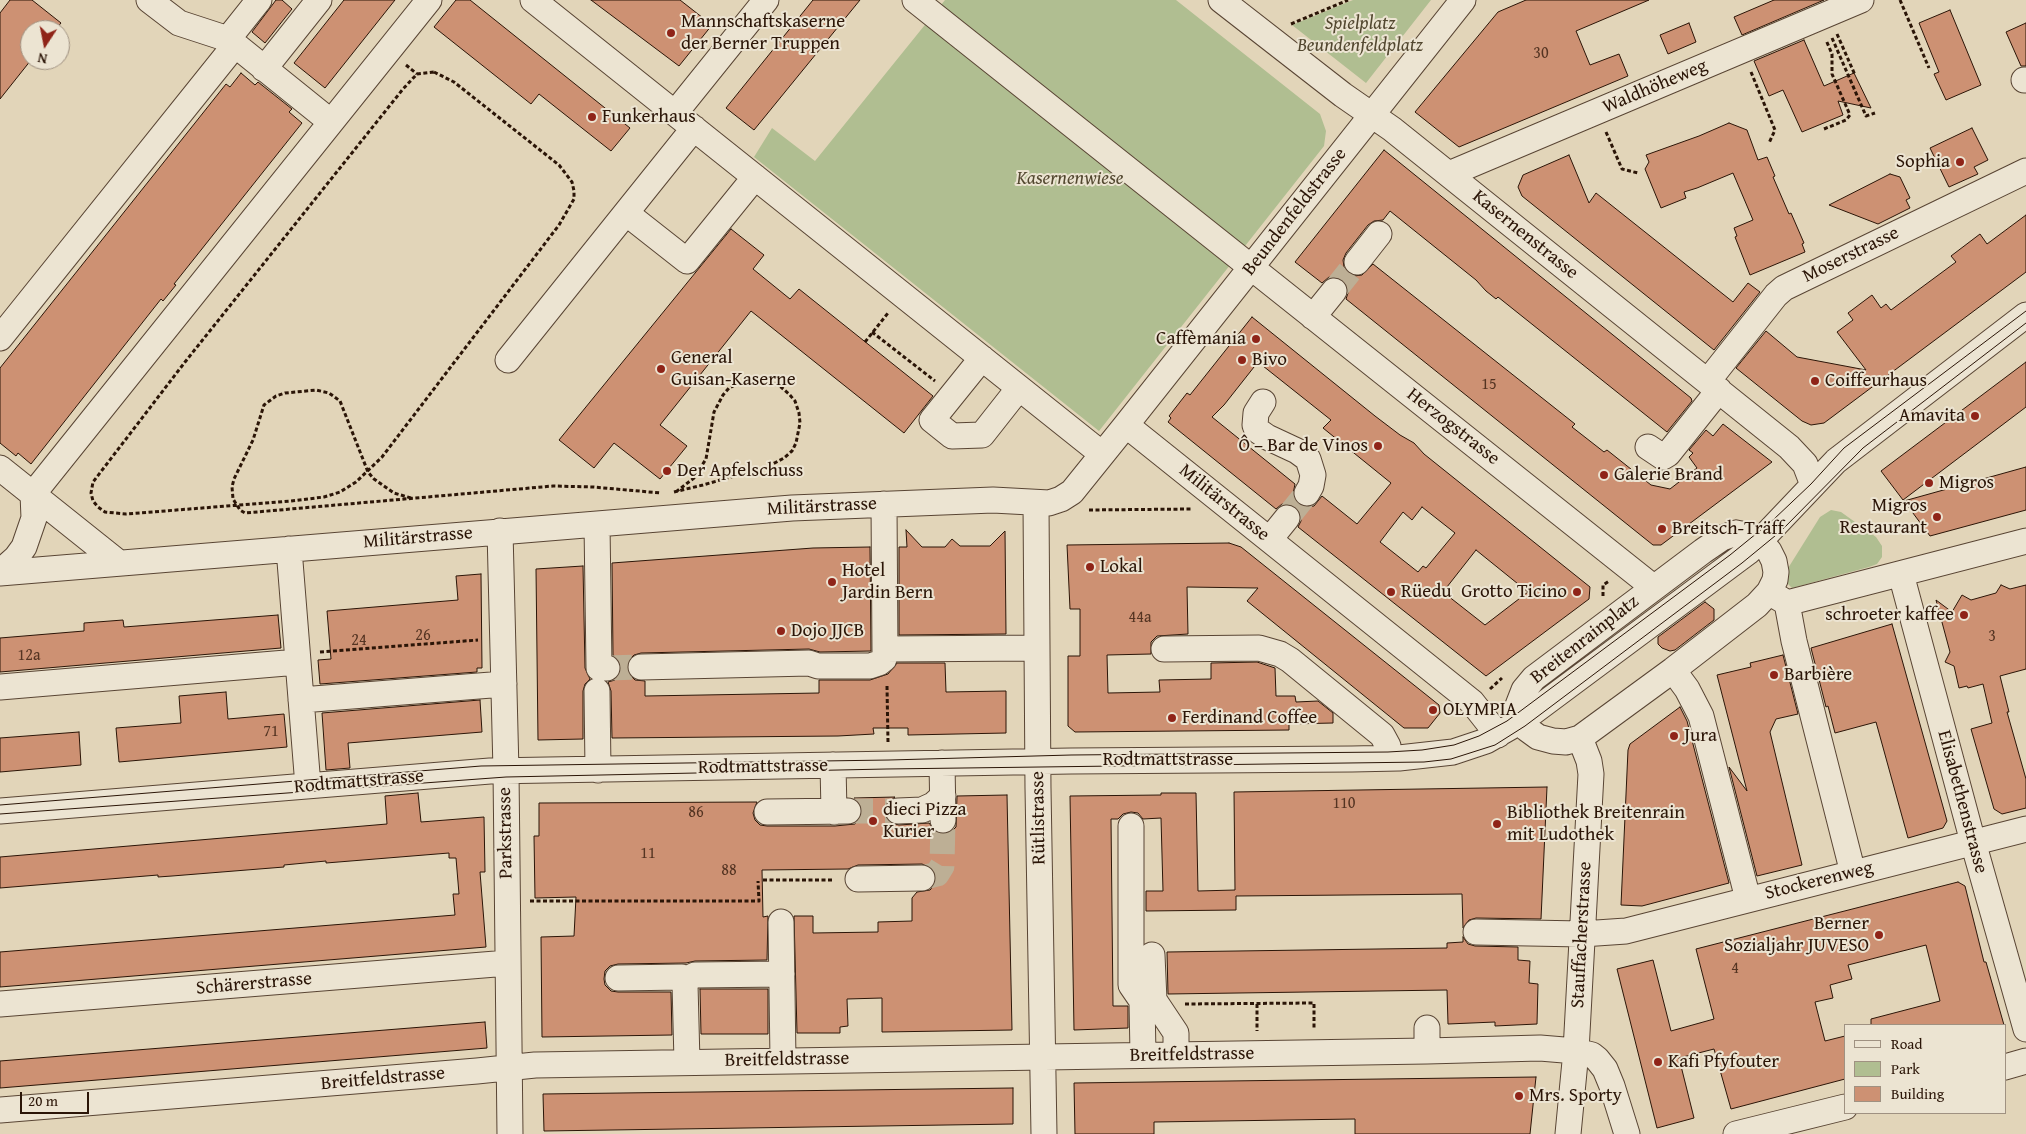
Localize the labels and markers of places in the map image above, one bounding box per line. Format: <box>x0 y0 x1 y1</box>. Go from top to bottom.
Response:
place label: Mannschaftskaserne der Berner Truppen <box>681 11 845 55</box>
marker: Mannschaftskaserne der Berner Truppen <box>665 27 677 39</box>
place label: Funkerhaus <box>602 106 696 128</box>
marker: Funkerhaus <box>586 111 598 123</box>
place label: Sophia <box>1896 151 1950 173</box>
marker: Sophia <box>1954 156 1966 168</box>
place label: Caffèmania <box>1156 328 1246 350</box>
marker: Caffèmania <box>1250 333 1262 345</box>
place label: General Guisan-Kaserne <box>671 347 796 391</box>
place label: Bivo <box>1252 349 1287 371</box>
marker: Bivo <box>1236 354 1248 366</box>
marker: General Guisan-Kaserne <box>655 363 667 375</box>
place label: Coiffeurhaus <box>1825 370 1927 392</box>
marker: Coiffeurhaus <box>1809 375 1821 387</box>
place label: Amavita <box>1899 405 1965 427</box>
marker: Amavita <box>1969 410 1981 422</box>
place label: Ô – Bar de Vinos <box>1238 435 1368 457</box>
marker: Ô – Bar de Vinos <box>1372 440 1384 452</box>
place label: Der Apfelschuss <box>677 460 803 482</box>
place label: Galerie Brand <box>1614 464 1723 486</box>
marker: Der Apfelschuss <box>661 465 673 477</box>
marker: Galerie Brand <box>1598 469 1610 481</box>
place label: Migros <box>1939 472 1994 494</box>
marker: Migros <box>1923 477 1935 489</box>
place label: Migros Restaurant <box>1840 495 1927 539</box>
marker: Migros Restaurant <box>1931 511 1943 523</box>
place label: Breitsch-Träff <box>1672 518 1784 540</box>
marker: Breitsch-Träff <box>1656 523 1668 535</box>
place label: Lokal <box>1100 556 1143 578</box>
place label: Hotel Jardin Bern <box>842 560 933 604</box>
marker: Lokal <box>1084 561 1096 573</box>
marker: Hotel Jardin Bern <box>826 576 838 588</box>
place label: Rüedu <box>1401 581 1452 603</box>
place label: Grotto Ticino <box>1461 581 1567 603</box>
marker: Rüedu <box>1385 586 1397 598</box>
marker: Grotto Ticino <box>1571 586 1583 598</box>
place label: schroeter kaffee <box>1825 604 1954 626</box>
marker: schroeter kaffee <box>1958 609 1970 621</box>
place label: Dojo JJCB <box>791 620 864 642</box>
marker: Dojo JJCB <box>775 625 787 637</box>
place label: Barbière <box>1784 664 1852 686</box>
marker: Barbière <box>1768 669 1780 681</box>
place label: OLYMPIA <box>1443 699 1517 721</box>
marker: OLYMPIA <box>1427 704 1439 716</box>
place label: Ferdinand Coffee <box>1182 707 1317 729</box>
marker: Ferdinand Coffee <box>1166 712 1178 724</box>
place label: Jura <box>1684 725 1717 747</box>
marker: Jura <box>1668 730 1680 742</box>
place label: dieci Pizza Kurier <box>883 799 966 843</box>
place label: Bibliothek Breitenrain mit Ludothek <box>1507 802 1685 846</box>
marker: dieci Pizza Kurier <box>867 815 879 827</box>
marker: Bibliothek Breitenrain mit Ludothek <box>1491 818 1503 830</box>
place label: Berner Sozialjahr JUVESO <box>1724 913 1869 957</box>
marker: Berner Sozialjahr JUVESO <box>1873 929 1885 941</box>
place label: Kafi Pfyfouter <box>1668 1051 1779 1073</box>
marker: Kafi Pfyfouter <box>1652 1056 1664 1068</box>
place label: Mrs. Sporty <box>1529 1085 1622 1107</box>
marker: Mrs. Sporty <box>1513 1090 1525 1102</box>

